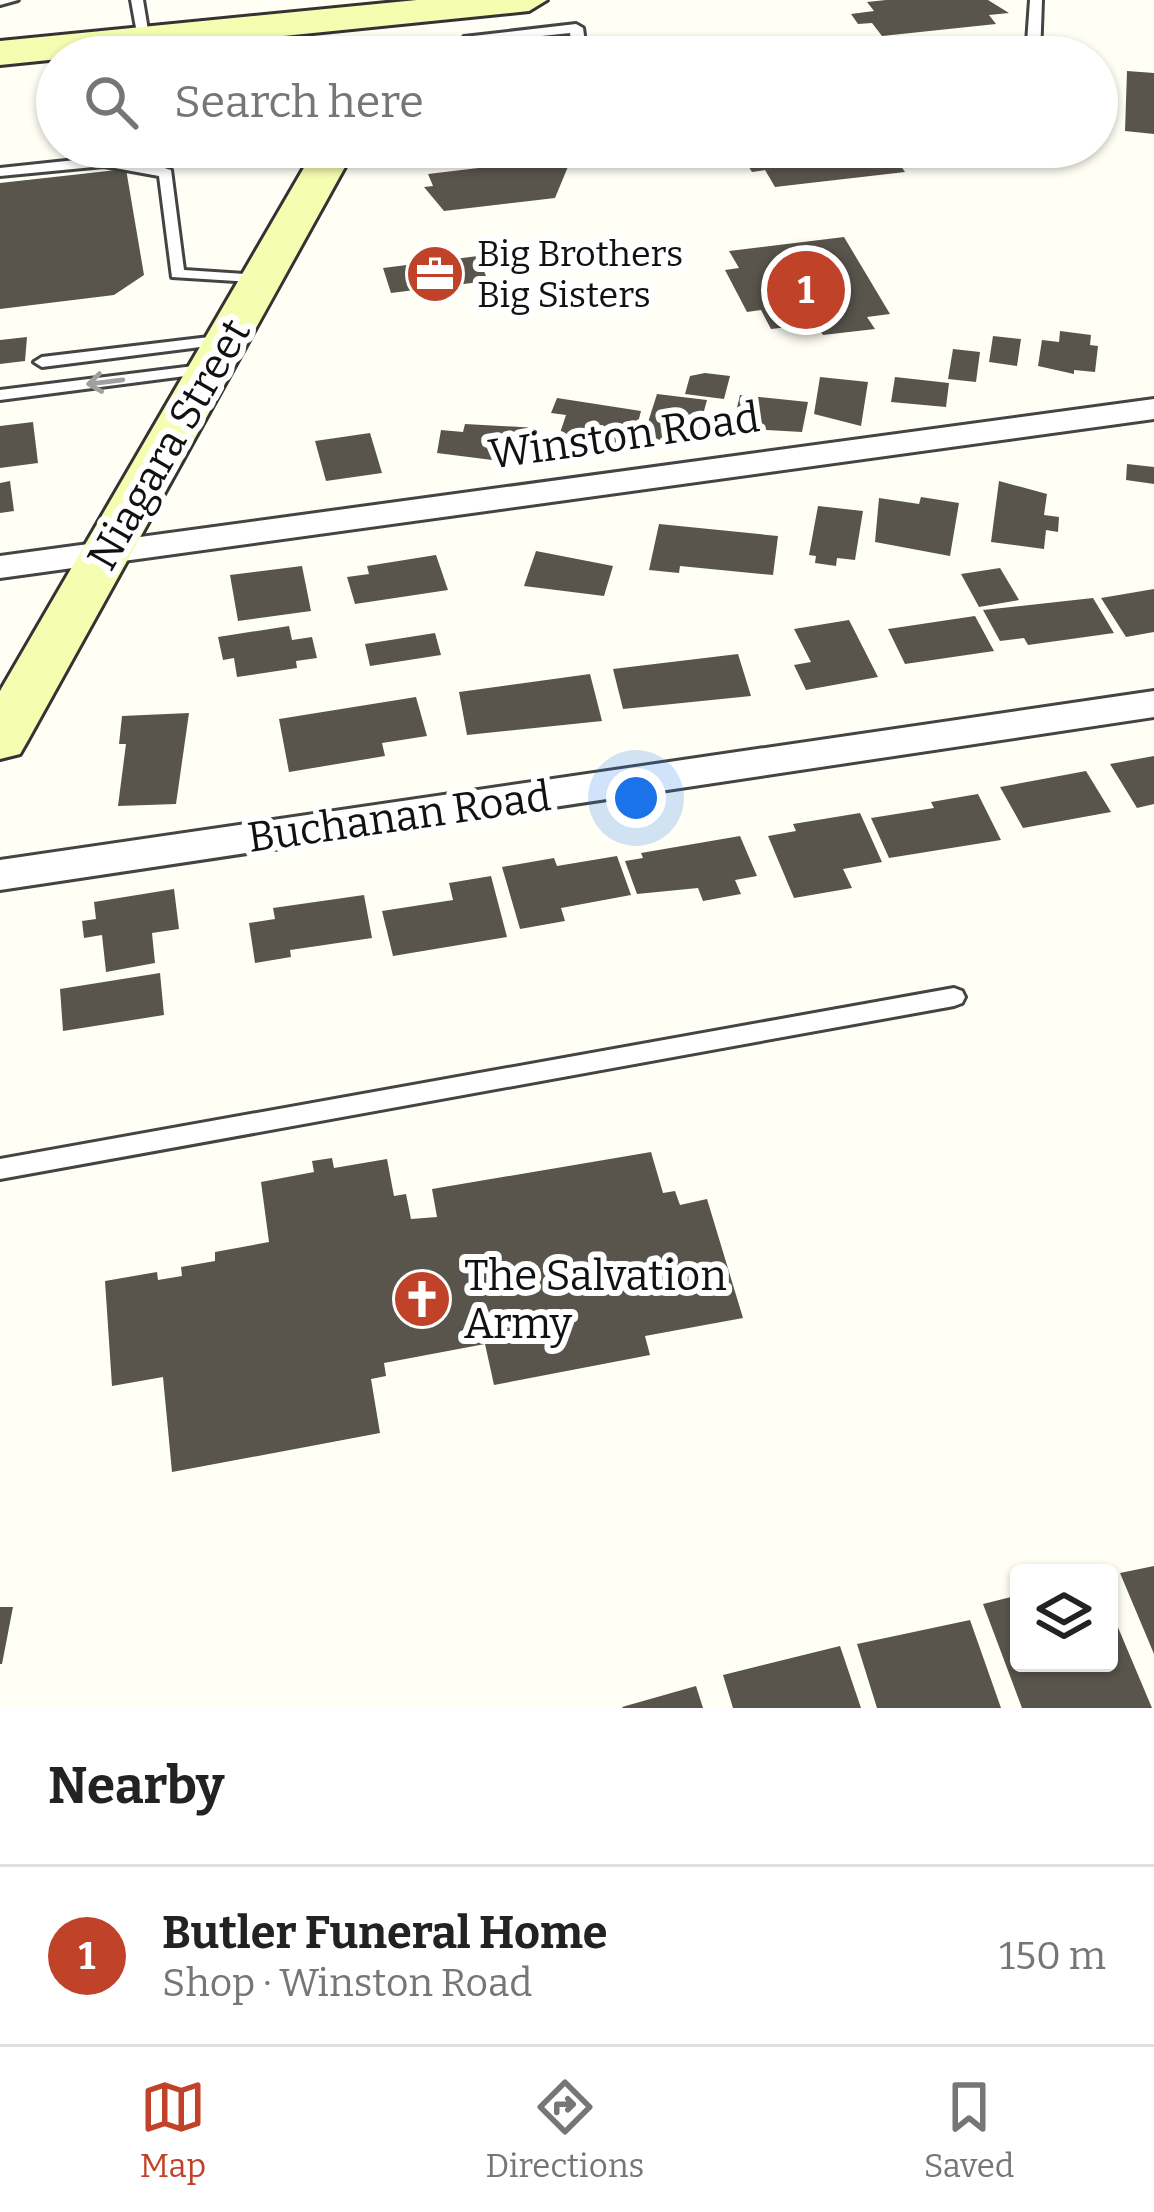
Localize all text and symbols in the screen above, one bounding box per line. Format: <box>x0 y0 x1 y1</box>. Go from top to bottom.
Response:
search box <box>36 36 1118 168</box>
icon: search <box>78 69 144 135</box>
text: Search here <box>174 75 424 129</box>
place label: Big Brothers Big Sisters <box>477 232 683 317</box>
office icon: Big Brothers Big Sisters <box>404 243 466 305</box>
pin: 1 <box>767 245 845 335</box>
street label: Niagara Street <box>77 310 261 579</box>
one-way arrow <box>86 371 125 394</box>
street label: Winston Road <box>486 392 763 480</box>
your location <box>606 768 666 828</box>
street label: Buchanan Road <box>244 771 554 863</box>
place label: The Salvation Army <box>464 1251 727 1349</box>
church icon: The Salvation Army <box>391 1268 453 1330</box>
map controls <box>1010 1564 1118 1672</box>
button: layers <box>1010 1564 1118 1672</box>
text: Nearby <box>48 1755 224 1817</box>
text: Butler Funeral Home <box>162 1906 608 1960</box>
text: 1 <box>79 1933 95 1979</box>
text: 150 m <box>999 1933 1106 1979</box>
text: Shop · Winston Road <box>162 1960 533 2006</box>
tab: Map <box>140 2074 206 2186</box>
tab: Directions <box>486 2074 644 2186</box>
tab: Saved <box>924 2074 1014 2186</box>

